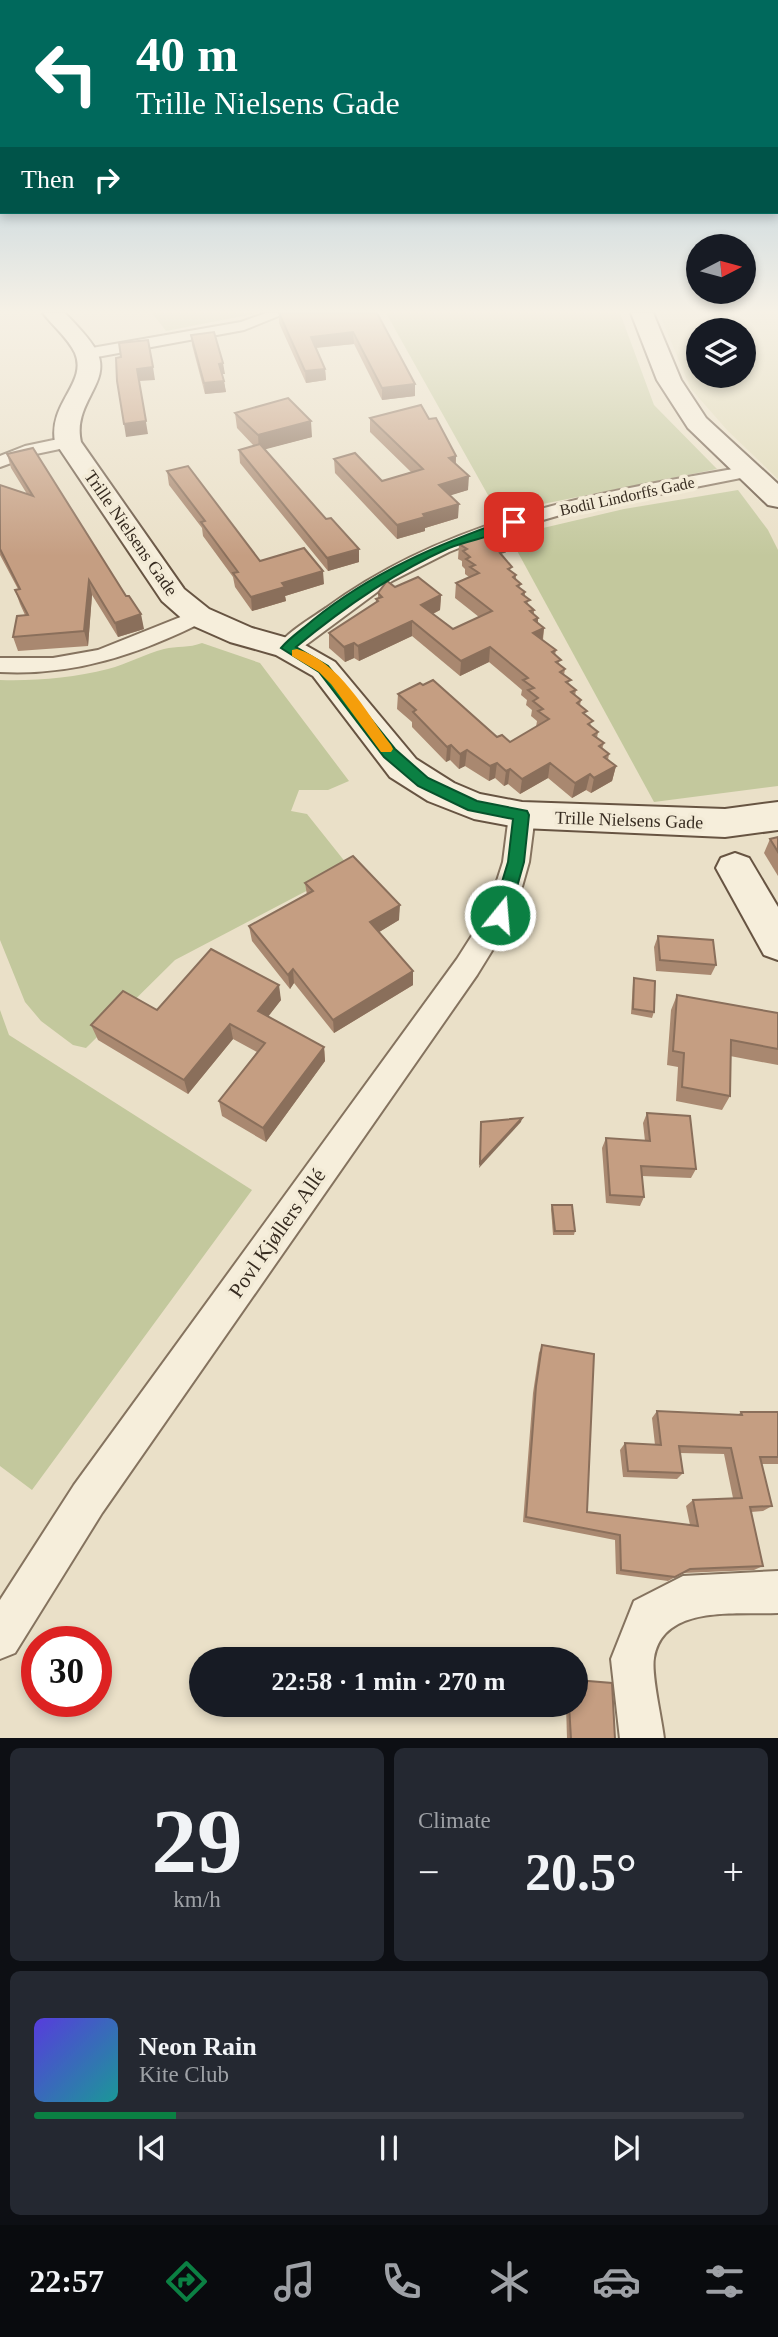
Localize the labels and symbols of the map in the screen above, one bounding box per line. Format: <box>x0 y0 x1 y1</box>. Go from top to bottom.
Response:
north arrow <box>686 234 756 304</box>
street label: Trille Nielsens Gade <box>80 467 182 599</box>
street label: Bodil Lindorffs Gade <box>558 473 696 519</box>
pin <box>484 492 544 552</box>
street label: Trille Nielsens Gade <box>555 807 703 833</box>
position arrow <box>463 878 537 952</box>
street label: Povl Kjøllers Allé <box>224 1164 330 1302</box>
speed limit sign: 30 <box>21 1626 112 1717</box>

